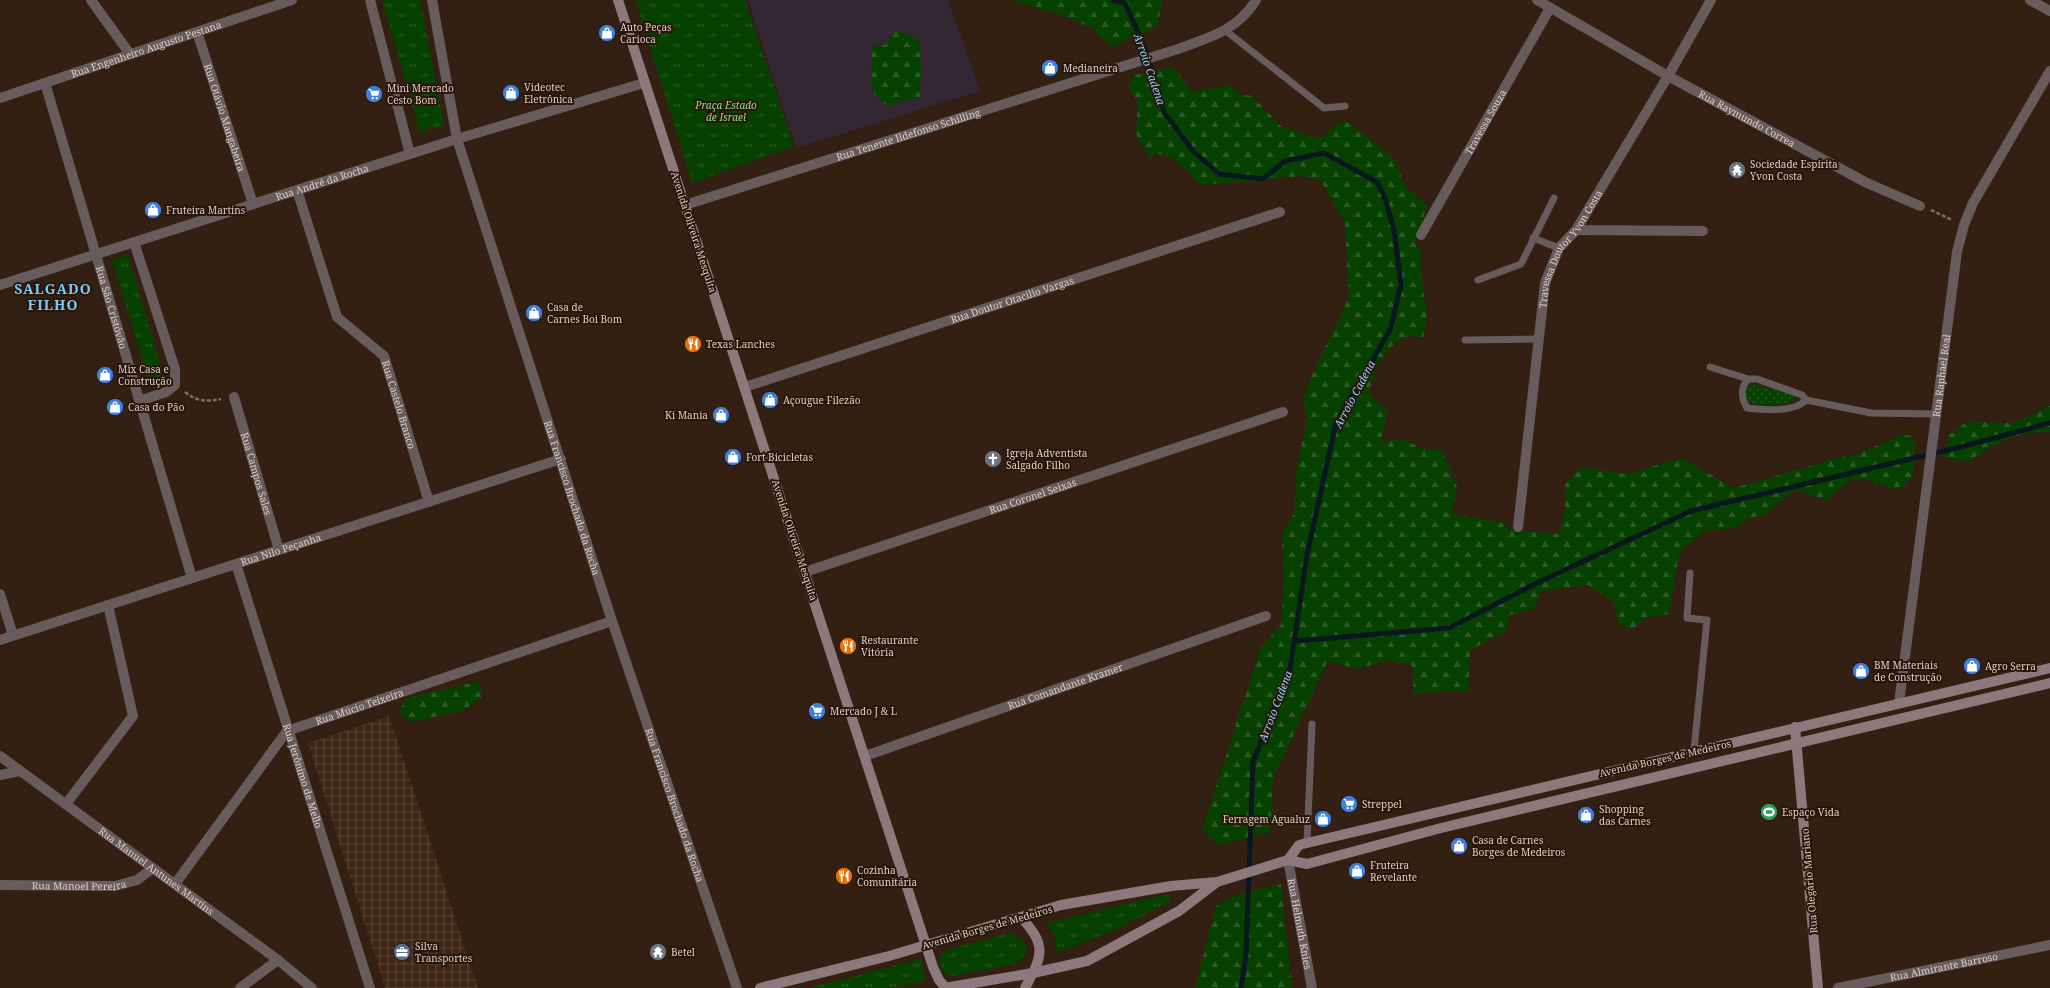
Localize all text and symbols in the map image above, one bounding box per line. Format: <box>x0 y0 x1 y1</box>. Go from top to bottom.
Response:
street label: Rua Engenheiro Augusto Pestana <box>69 17 223 81</box>
place label: Auto Peças Carioca <box>620 20 672 46</box>
shop icon: Auto Peças Carioca <box>597 23 617 43</box>
water label: Arroio Cadena <box>1130 30 1169 107</box>
shop icon: Medianeira <box>1040 58 1060 78</box>
place label: Medianeira <box>1063 61 1118 75</box>
street label: Rua Otávio Mangabeira <box>201 62 249 174</box>
place label: Videotec Eletrônica <box>524 80 573 106</box>
place label: Mini Mercado Cesto Bom <box>387 81 454 107</box>
shop icon: Videotec Eletrônica <box>501 83 521 103</box>
supermarket icon: Mini Mercado Cesto Bom <box>364 84 384 104</box>
street label: Travessa Souza <box>1461 86 1510 157</box>
street label: Rua Raymundo Correa <box>1696 87 1798 150</box>
park label: Praça Estado de Israel <box>694 98 757 124</box>
street label: Rua Tenente Ildefonso Schilling <box>834 105 982 164</box>
place label: Sociedade Espírita Yvon Costa <box>1749 157 1838 183</box>
temple icon: Sociedade Espírita Yvon Costa <box>1727 160 1747 180</box>
street label: Rua André da Rocha <box>274 161 371 204</box>
street label: Avenida Oliveira Mesquita <box>668 170 720 295</box>
street label: Travessa Doutor Yvon Costa <box>1535 187 1606 309</box>
shop icon: Fruteira Martins <box>143 200 163 220</box>
place label: Fruteira Martins <box>166 203 246 217</box>
street label: Rua São Cristóvão <box>93 264 131 351</box>
street label: Rua Doutor Otacilio Vargas <box>949 273 1076 326</box>
district label: SALGADO FILHO <box>14 279 92 314</box>
place label: Casa de Carnes Boi Bom <box>547 300 623 326</box>
shop icon: Casa de Carnes Boi Bom <box>524 303 544 323</box>
restaurant icon: Texas Lanches <box>683 334 703 354</box>
street label: Rua Raphael Real <box>1929 334 1953 418</box>
place label: Texas Lanches <box>706 337 775 351</box>
water label: Arroio Cadena <box>1329 357 1378 431</box>
street label: Rua Castelo Branco <box>379 359 419 451</box>
place label: Mix Casa e Construção <box>118 362 172 388</box>
shop icon: Mix Casa e Construção <box>95 365 115 385</box>
shop icon: Açougue Filezão <box>760 390 780 410</box>
place label: Açougue Filezão <box>783 393 861 407</box>
shop icon: Casa do Pão <box>105 397 125 417</box>
place label: Casa do Pão <box>128 400 185 414</box>
shop icon: Ki Mania <box>711 405 731 425</box>
place label: Ki Mania <box>665 408 708 422</box>
street label: Rua Francisco Brochado da Rocha <box>541 419 604 577</box>
street label: Rua Campos Sales <box>238 431 275 517</box>
place label: Igreja Adventista Salgado Filho <box>1006 446 1088 472</box>
shop icon: Fort Bicicletas <box>723 447 743 467</box>
church icon: Igreja Adventista Salgado Filho <box>983 449 1003 469</box>
place label: Fort Bicicletas <box>746 450 813 464</box>
street label: Rua Coronel Seixas <box>987 475 1078 517</box>
street label: Avenida Oliveira Mesquita <box>769 478 821 603</box>
street label: Rua Nilo Peçanha <box>239 530 323 569</box>
place label: Restaurante Vitória <box>861 633 918 659</box>
restaurant icon: Restaurante Vitória <box>838 636 858 656</box>
shop icon: Agro Serra <box>1962 656 1982 676</box>
place label: BM Materiais de Construção <box>1874 658 1942 684</box>
street label: Rua Comandante Kramer <box>1006 659 1125 713</box>
place label: Agro Serra <box>1985 659 2036 673</box>
shop icon: BM Materiais de Construção <box>1851 661 1871 681</box>
water label: Arroio Cadena <box>1254 668 1296 744</box>
street label: Rua Múcio Teixeira <box>313 685 406 728</box>
supermarket icon: Mercado J & L <box>807 701 827 721</box>
place label: Mercado J & L <box>830 704 897 718</box>
street label: Rua Jerônimo de Mello <box>280 722 326 830</box>
street label: Rua Francisco Brochado da Rocha <box>642 726 708 884</box>
street label: Avenida Borges de Medeiros <box>1598 736 1733 780</box>
supermarket icon: Streppel <box>1339 794 1359 814</box>
place label: Streppel <box>1362 797 1402 811</box>
place label: Shopping das Carnes <box>1599 802 1651 828</box>
sports icon: Espaço Vida <box>1759 802 1779 822</box>
shop icon: Shopping das Carnes <box>1576 805 1596 825</box>
place label: Espaço Vida <box>1782 805 1840 819</box>
shop icon: Ferragem Agualuz <box>1313 809 1333 829</box>
place label: Ferragem Agualuz <box>1223 812 1310 826</box>
street label: Rua Manuel Antunes Martins <box>96 824 217 918</box>
street label: Rua Olegário Mariano <box>1797 828 1821 934</box>
place label: Casa de Carnes Borges de Medeiros <box>1472 833 1566 859</box>
shop icon: Casa de Carnes Borges de Medeiros <box>1449 836 1469 856</box>
place label: Fruteira Revelante <box>1370 858 1417 884</box>
shop icon: Fruteira Revelante <box>1347 861 1367 881</box>
place label: Cozinha Comunitária <box>857 863 917 889</box>
restaurant icon: Cozinha Comunitária <box>834 866 854 886</box>
street label: Rua Manoel Pereira <box>32 876 128 893</box>
street label: Rua Helmuth Knies <box>1285 877 1315 971</box>
street label: Avenida Borges de Medeiros <box>920 902 1054 952</box>
place label: Silva Transportes <box>415 939 473 965</box>
office icon: Silva Transportes <box>392 942 412 962</box>
temple icon: Betel <box>648 942 668 962</box>
place label: Betel <box>671 945 695 959</box>
street label: Rua Almirante Barroso <box>1889 949 1999 984</box>

